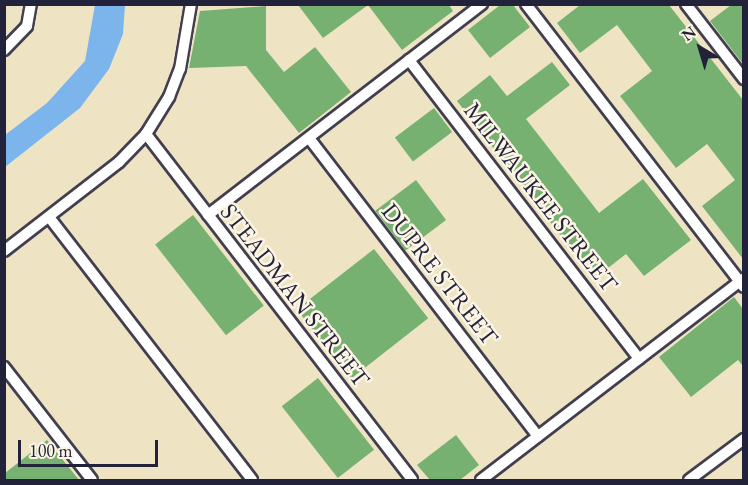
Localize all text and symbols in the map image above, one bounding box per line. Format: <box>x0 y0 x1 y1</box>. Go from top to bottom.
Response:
north arrow <box>670 18 730 78</box>
text: N <box>677 21 700 46</box>
street label: MILWAUKEE STREET <box>458 96 624 298</box>
street label: STEADMAN STREET <box>214 197 376 393</box>
street label: DUPRE STREET <box>376 197 504 351</box>
scale bar <box>21 428 160 466</box>
text: 100 m <box>29 439 73 462</box>

